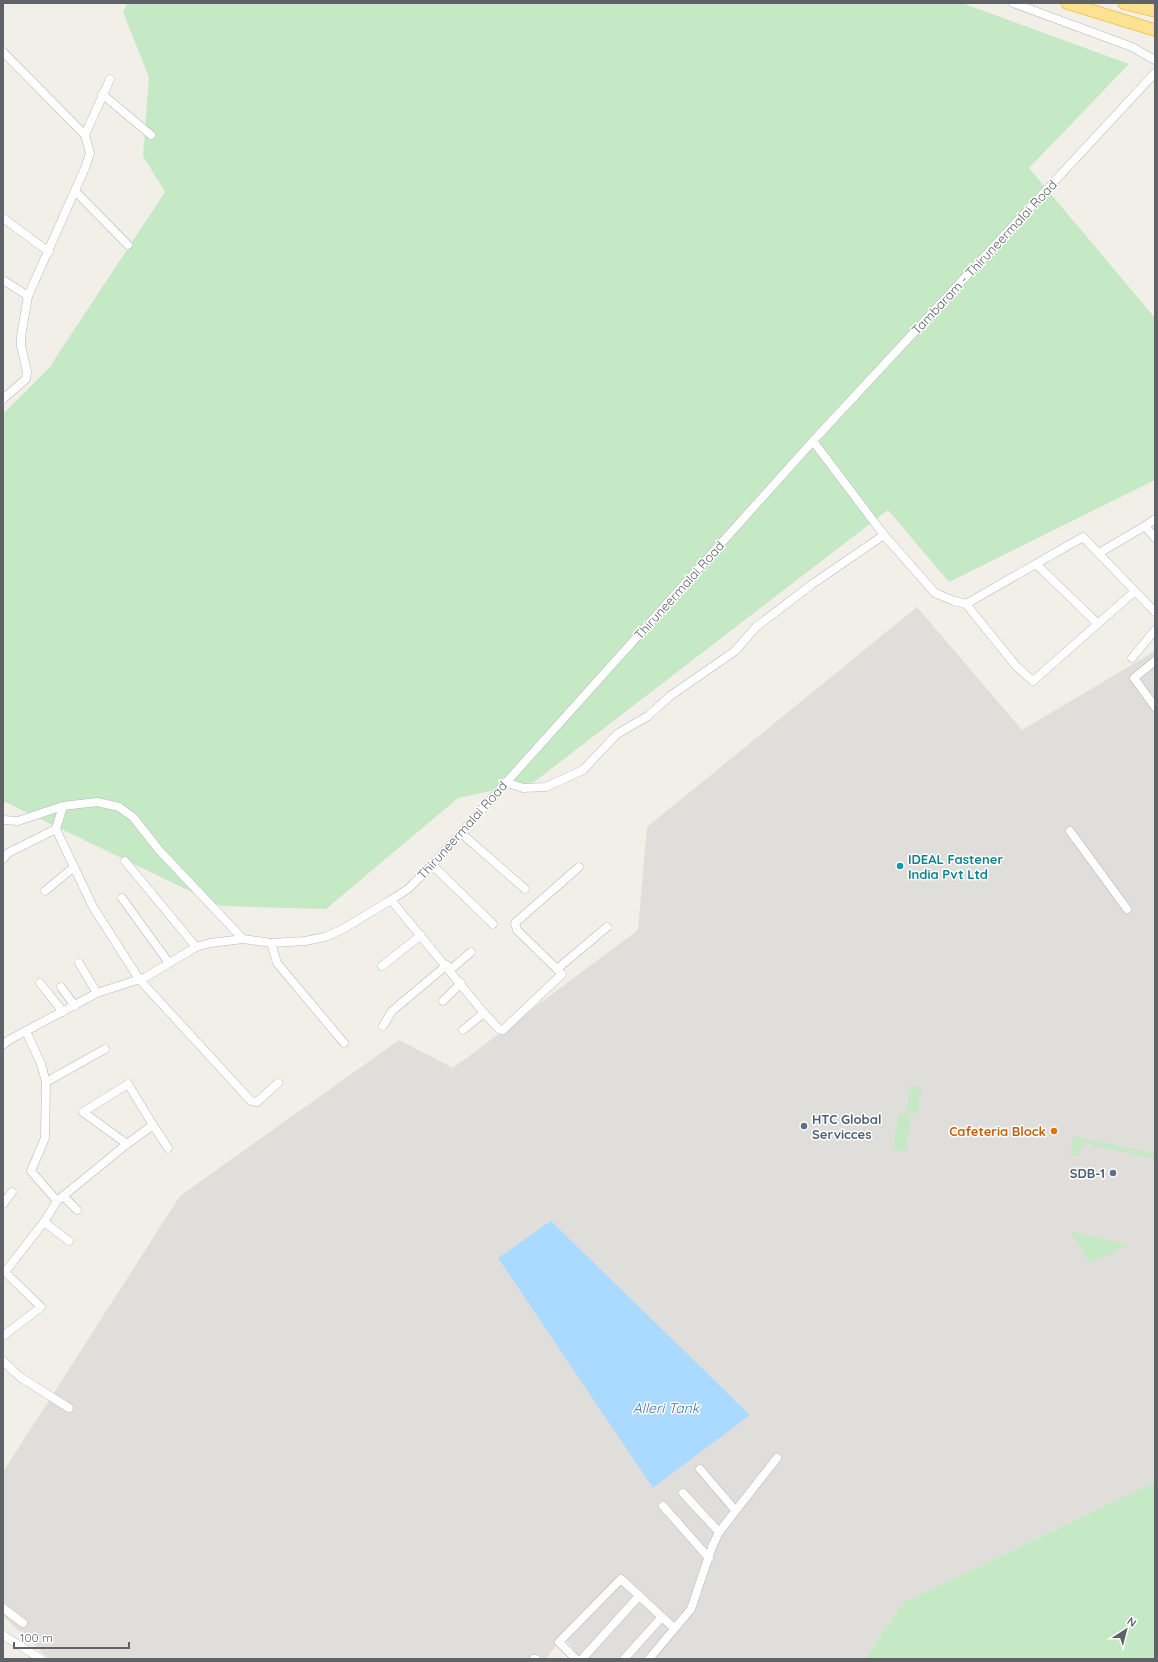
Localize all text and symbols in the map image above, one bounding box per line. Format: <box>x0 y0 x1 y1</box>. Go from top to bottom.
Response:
street label: Tambaram - Thiruneermalai Road <box>908 176 1060 338</box>
street label: Thiruneermalai Road <box>631 538 727 642</box>
street label: Thiruneermalai Road <box>414 778 510 882</box>
place label: IDEAL Fastener India Pvt Ltd <box>908 851 1003 882</box>
marker: IDEAL Fastener India Pvt Ltd <box>895 861 905 871</box>
place label: HTC Global Servicces <box>812 1111 881 1142</box>
marker: HTC Global Servicces <box>799 1121 809 1131</box>
place label: Cafeteria Block <box>949 1123 1046 1139</box>
marker: Cafeteria Block <box>1049 1126 1059 1136</box>
place label: SDB-1 <box>1070 1165 1105 1181</box>
marker: SDB-1 <box>1108 1168 1118 1178</box>
water label: Alleri Tank <box>633 1399 701 1417</box>
north arrow <box>1106 1610 1146 1650</box>
text: N <box>1124 1614 1139 1630</box>
scale bar <box>14 1624 129 1650</box>
text: 100 m <box>20 1630 53 1645</box>

